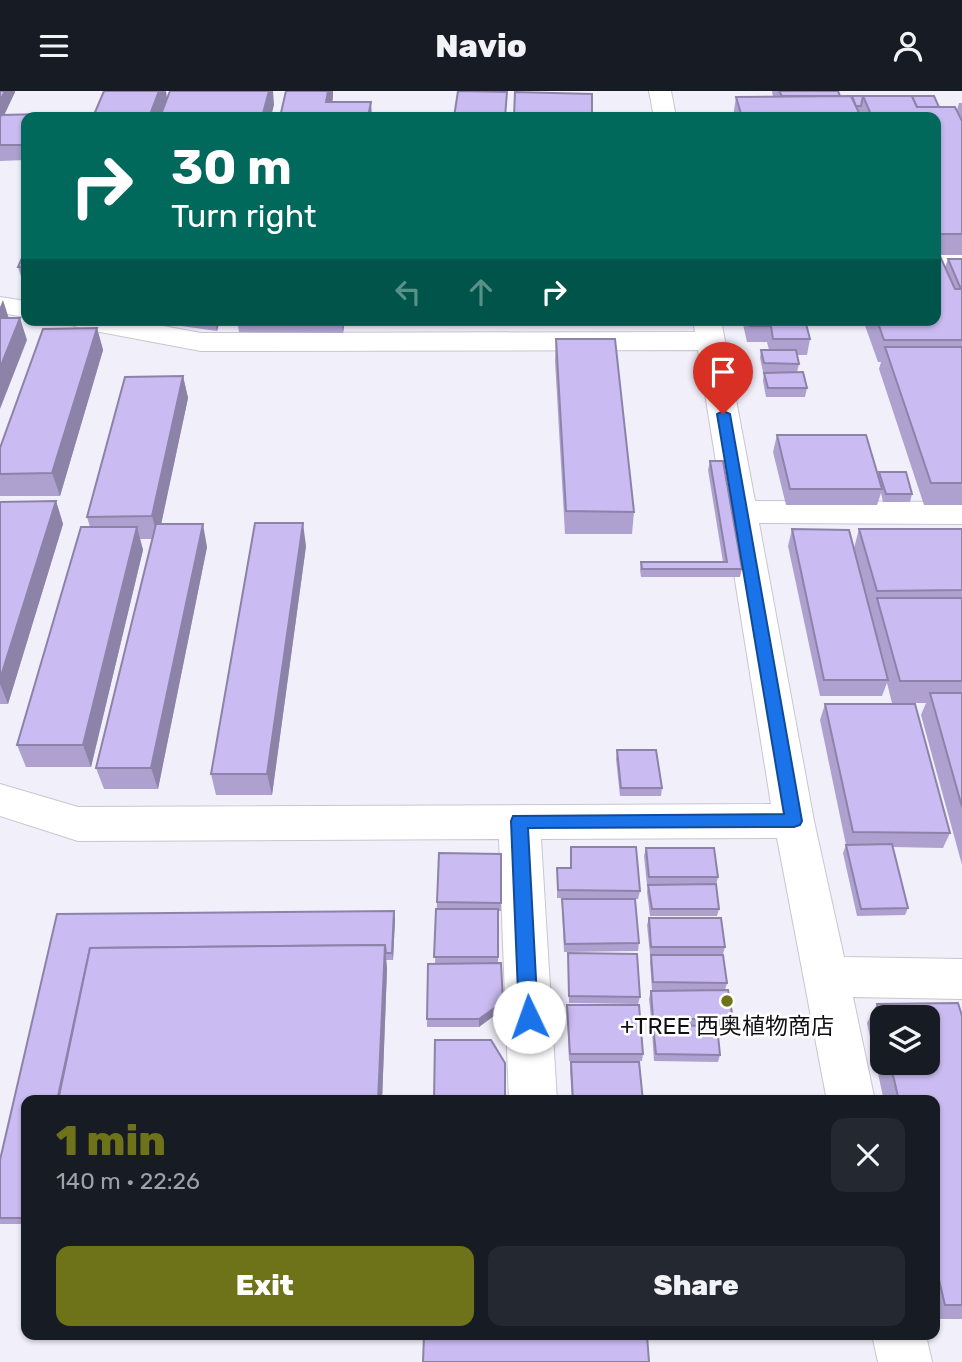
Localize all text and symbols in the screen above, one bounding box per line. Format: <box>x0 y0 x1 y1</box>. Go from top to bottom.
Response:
icon: menu <box>35 27 73 65</box>
text: Navio <box>435 27 527 65</box>
icon: person <box>889 27 927 65</box>
text: 30 m <box>171 138 292 196</box>
icon: right <box>56 140 147 231</box>
text: Turn right <box>171 197 316 235</box>
icon: left <box>389 273 427 311</box>
icon: ahead <box>462 273 500 311</box>
icon: right <box>535 273 573 311</box>
pin <box>693 342 753 414</box>
icon: arrive <box>704 353 742 391</box>
position arrow <box>492 980 566 1054</box>
marker: +TREE 西奥植物商店 <box>719 993 735 1009</box>
map controls <box>870 1005 940 1075</box>
button: layers <box>870 1005 940 1075</box>
place label: +TREE 西奥植物商店 <box>620 1012 834 1040</box>
text: 1 min <box>56 1116 166 1166</box>
button: close <box>831 1118 905 1192</box>
text: 140 m · 22:26 <box>56 1167 200 1195</box>
button: Exit <box>56 1246 474 1326</box>
button: Share <box>488 1246 905 1326</box>

